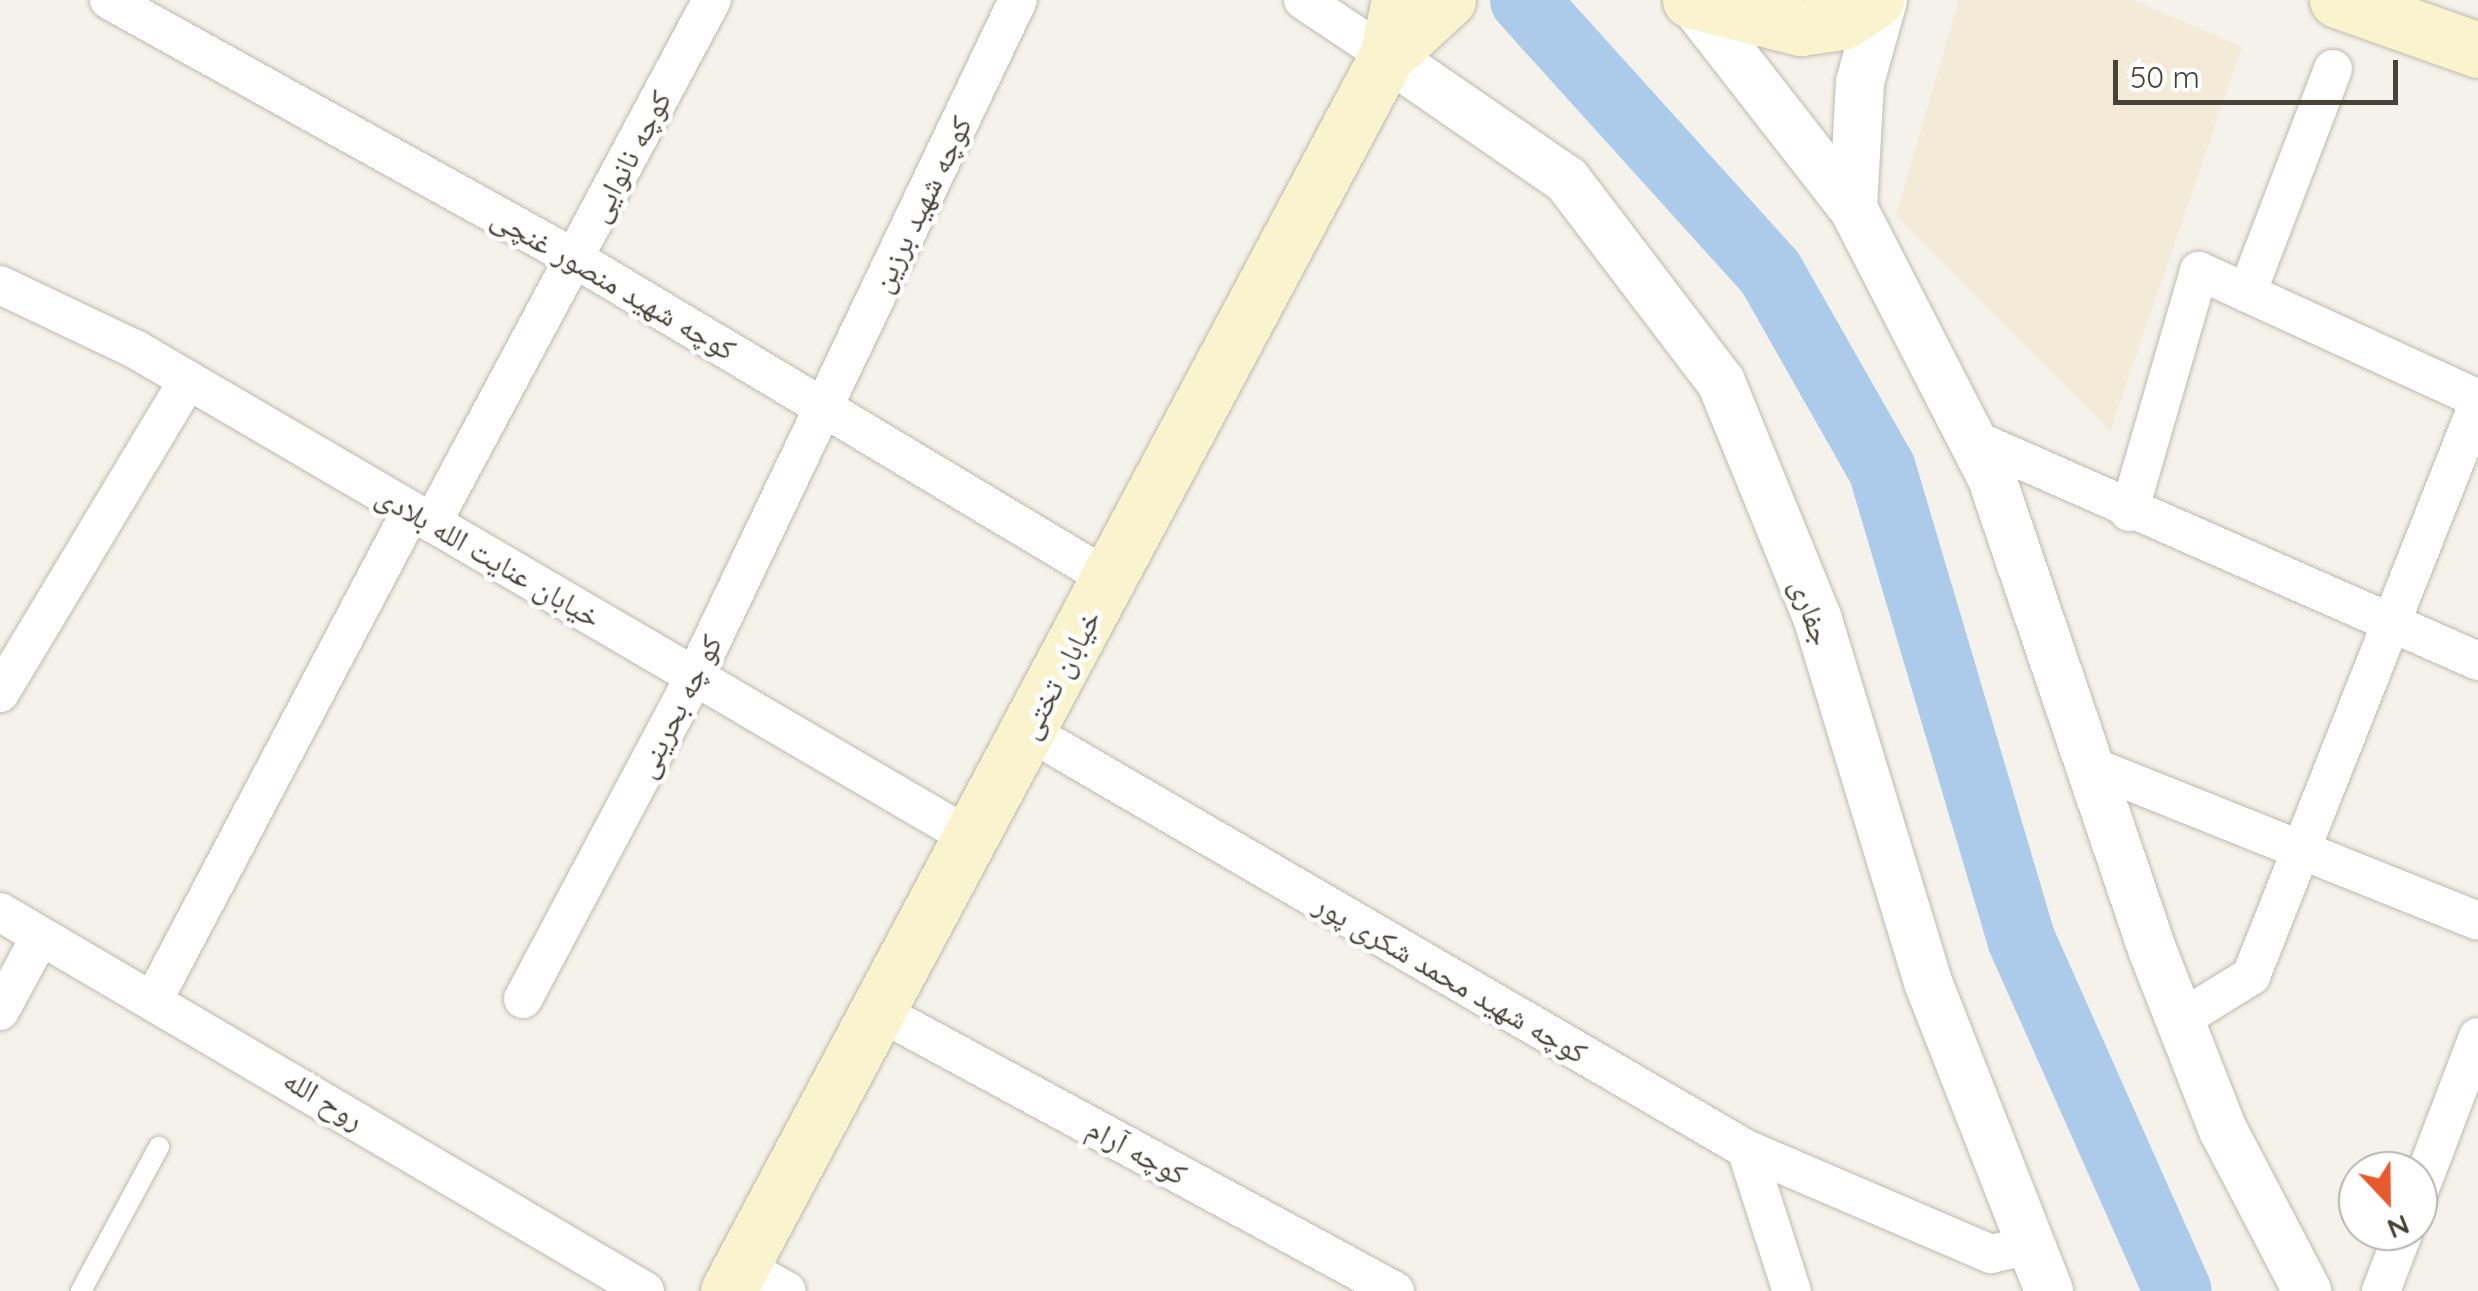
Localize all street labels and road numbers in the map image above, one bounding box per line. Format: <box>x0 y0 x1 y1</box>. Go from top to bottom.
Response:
street label: کوچه نانوایی <box>579 84 679 228</box>
street label: کوچه شهید برزین <box>863 110 979 298</box>
street label: کوچه شهید منصور غنچی <box>486 198 742 368</box>
street label: خیابان عنایت الله بلادی <box>370 477 608 635</box>
street label: جفاری <box>1783 574 1841 650</box>
street label: خیابان تختی <box>1010 603 1108 745</box>
street label: کو چه بحرینی <box>627 629 729 783</box>
street label: کوچه شهید محمد شکری پور <box>1308 885 1594 1071</box>
street label: روح الله <box>277 1061 371 1137</box>
street label: کوچه آرام <box>1081 1110 1193 1192</box>

